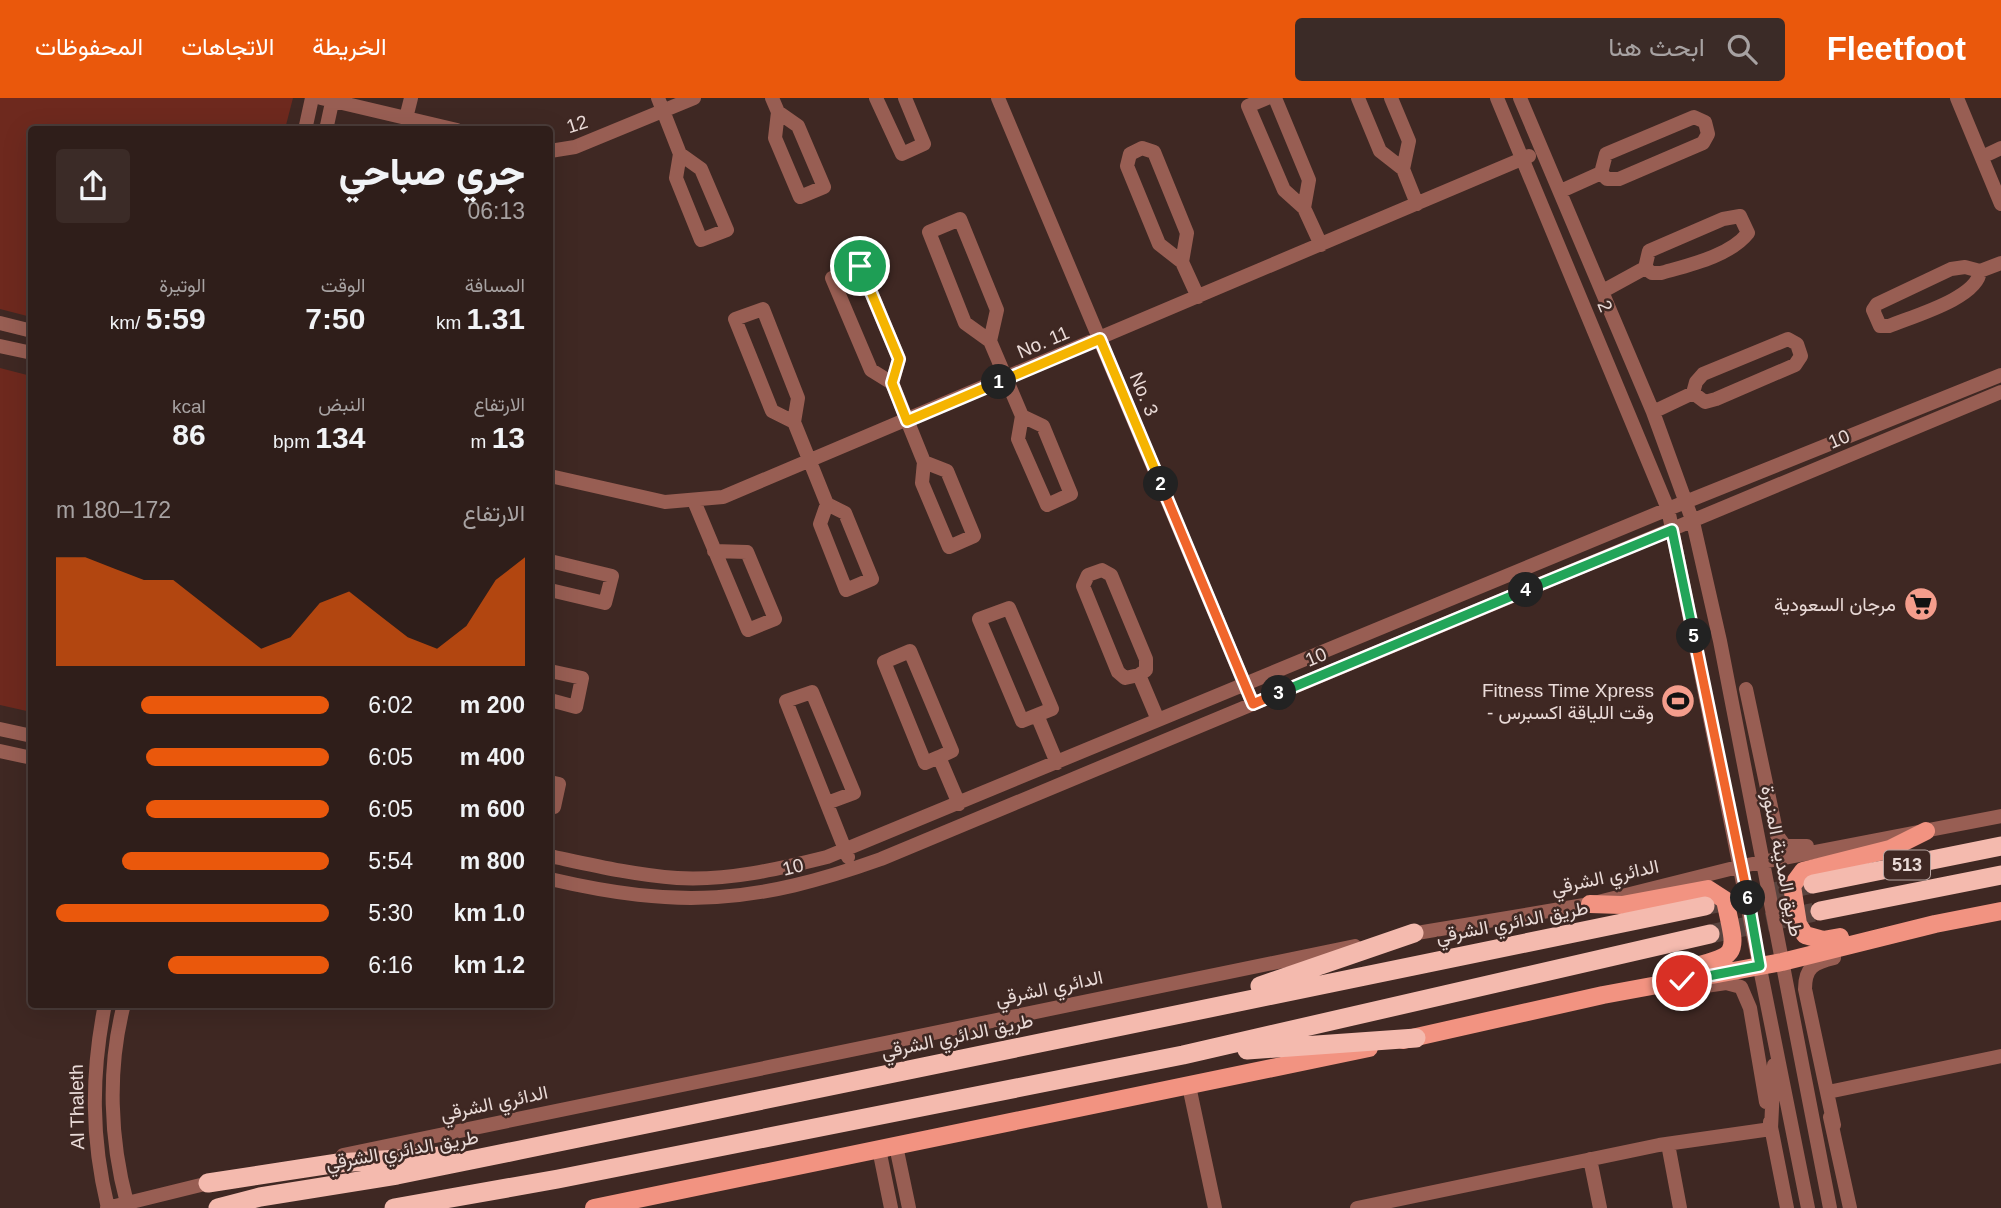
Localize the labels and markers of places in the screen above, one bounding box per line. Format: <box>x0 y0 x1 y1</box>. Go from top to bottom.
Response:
pin <box>830 236 890 296</box>
pin: 1 <box>982 364 1016 400</box>
pin: 2 <box>1144 466 1178 502</box>
pin: 4 <box>1508 573 1544 608</box>
supermarket icon: مرجان السعودية <box>1902 585 1940 623</box>
place label: مرجان السعودية <box>1774 594 1896 616</box>
pin: 5 <box>1676 618 1712 654</box>
pin: 3 <box>1262 676 1296 710</box>
place label: Fitness Time Xpress - وقت اللياقة اكسبرس <box>1482 680 1654 724</box>
sports icon: Fitness Time Xpress - وقت اللياقة اكسبرس <box>1659 682 1697 720</box>
pin: 6 <box>1730 880 1766 916</box>
pin <box>1652 951 1712 1011</box>

